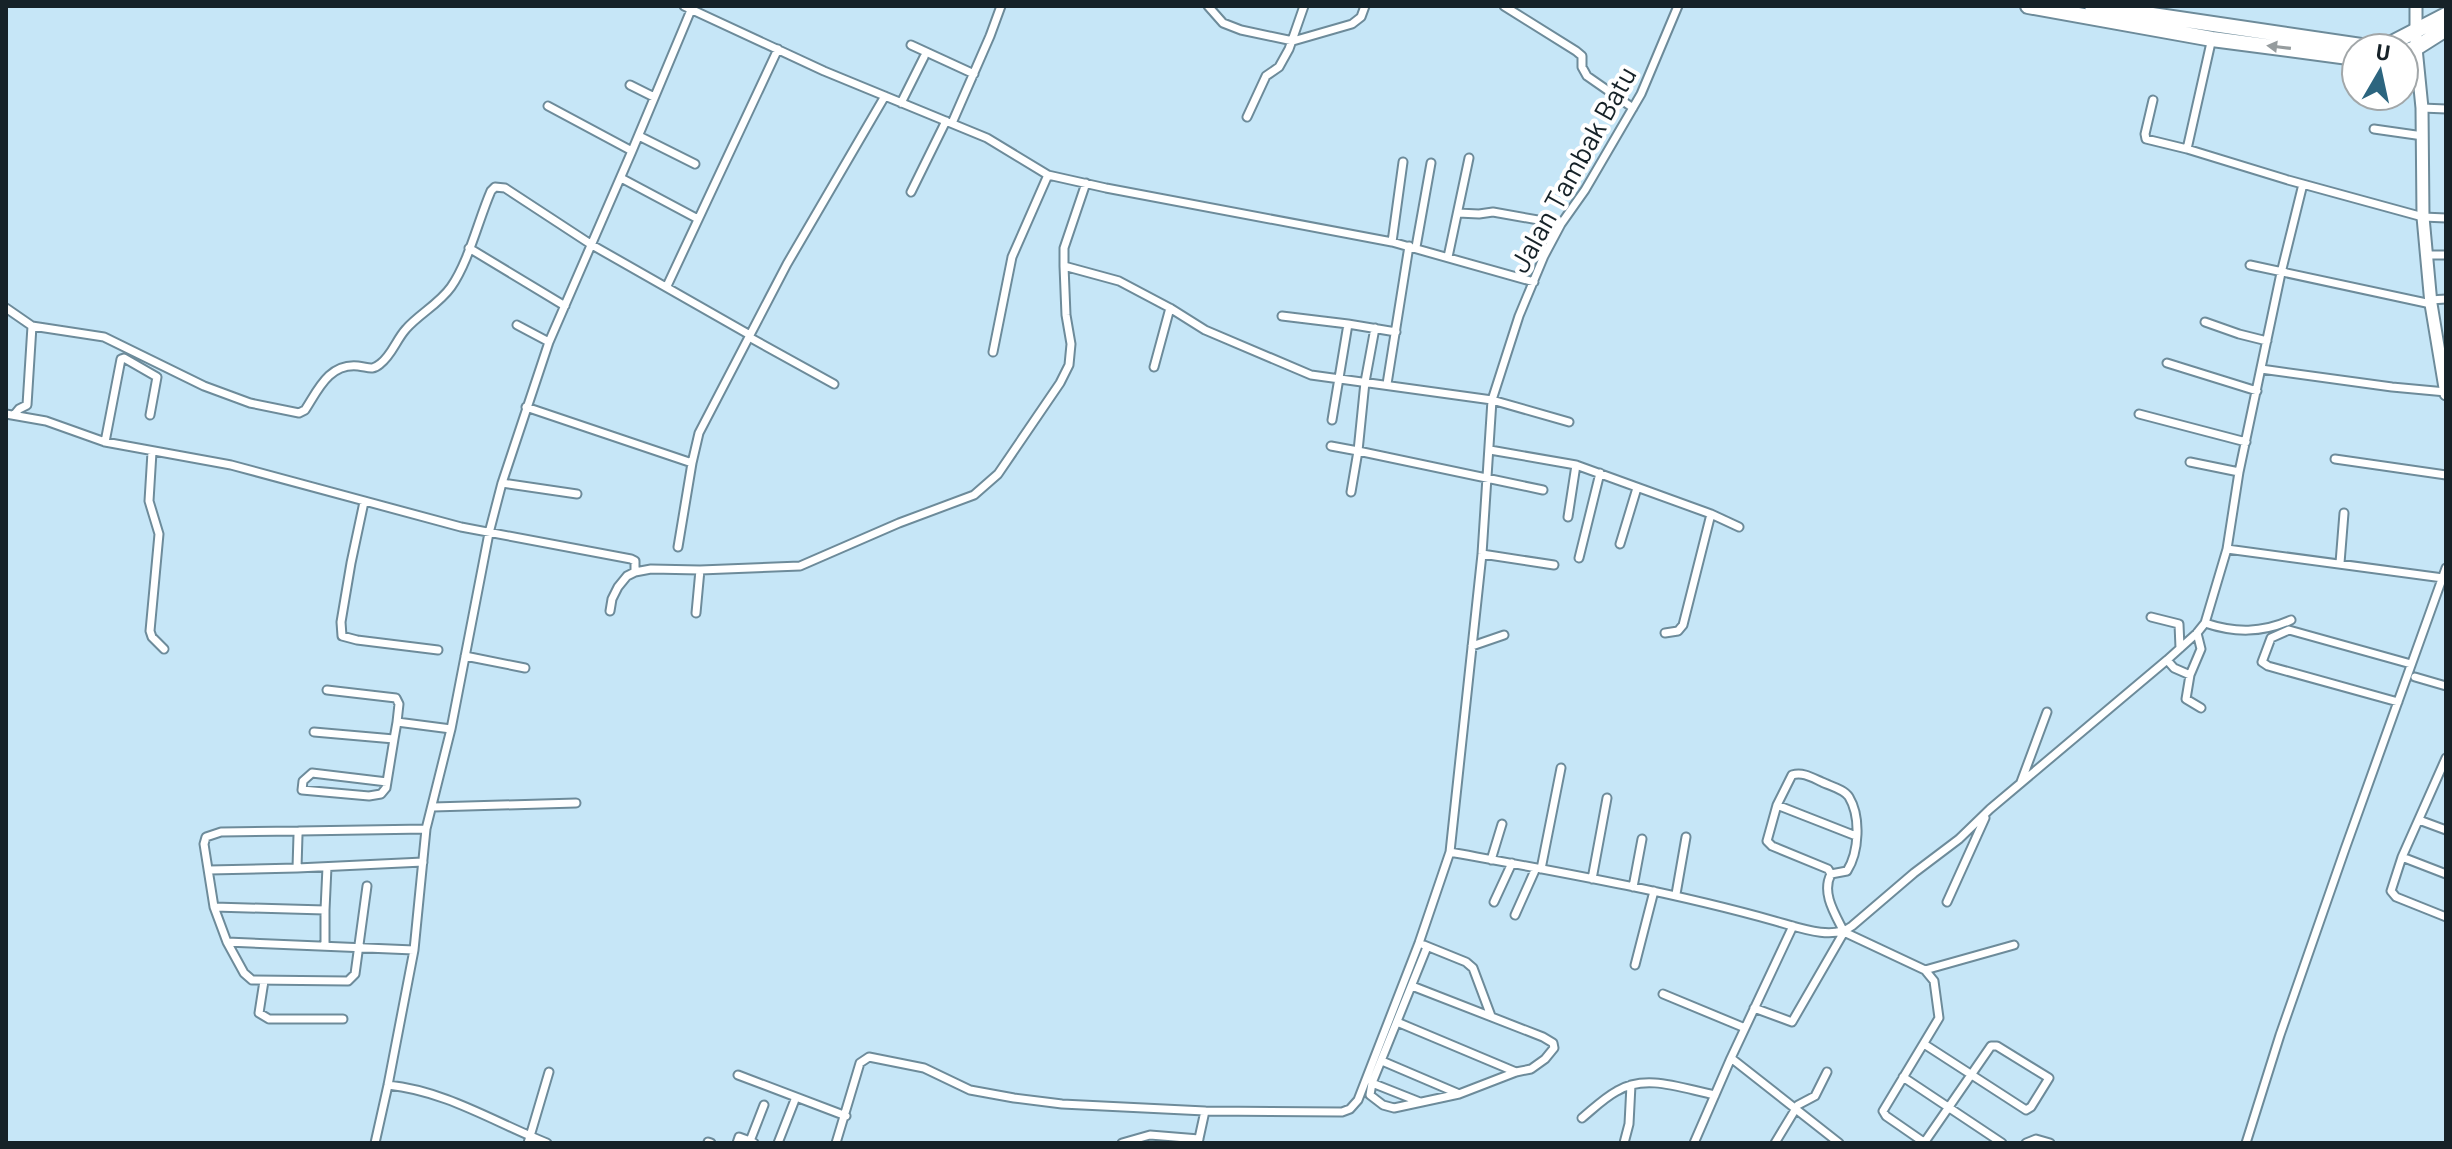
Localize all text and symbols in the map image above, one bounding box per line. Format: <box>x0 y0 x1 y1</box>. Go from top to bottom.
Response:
north arrow <box>2340 32 2420 112</box>
text: U <box>2374 37 2392 65</box>
one-way arrow <box>2266 41 2291 54</box>
street label: Jalan Tambak Batu <box>1501 60 1643 278</box>

